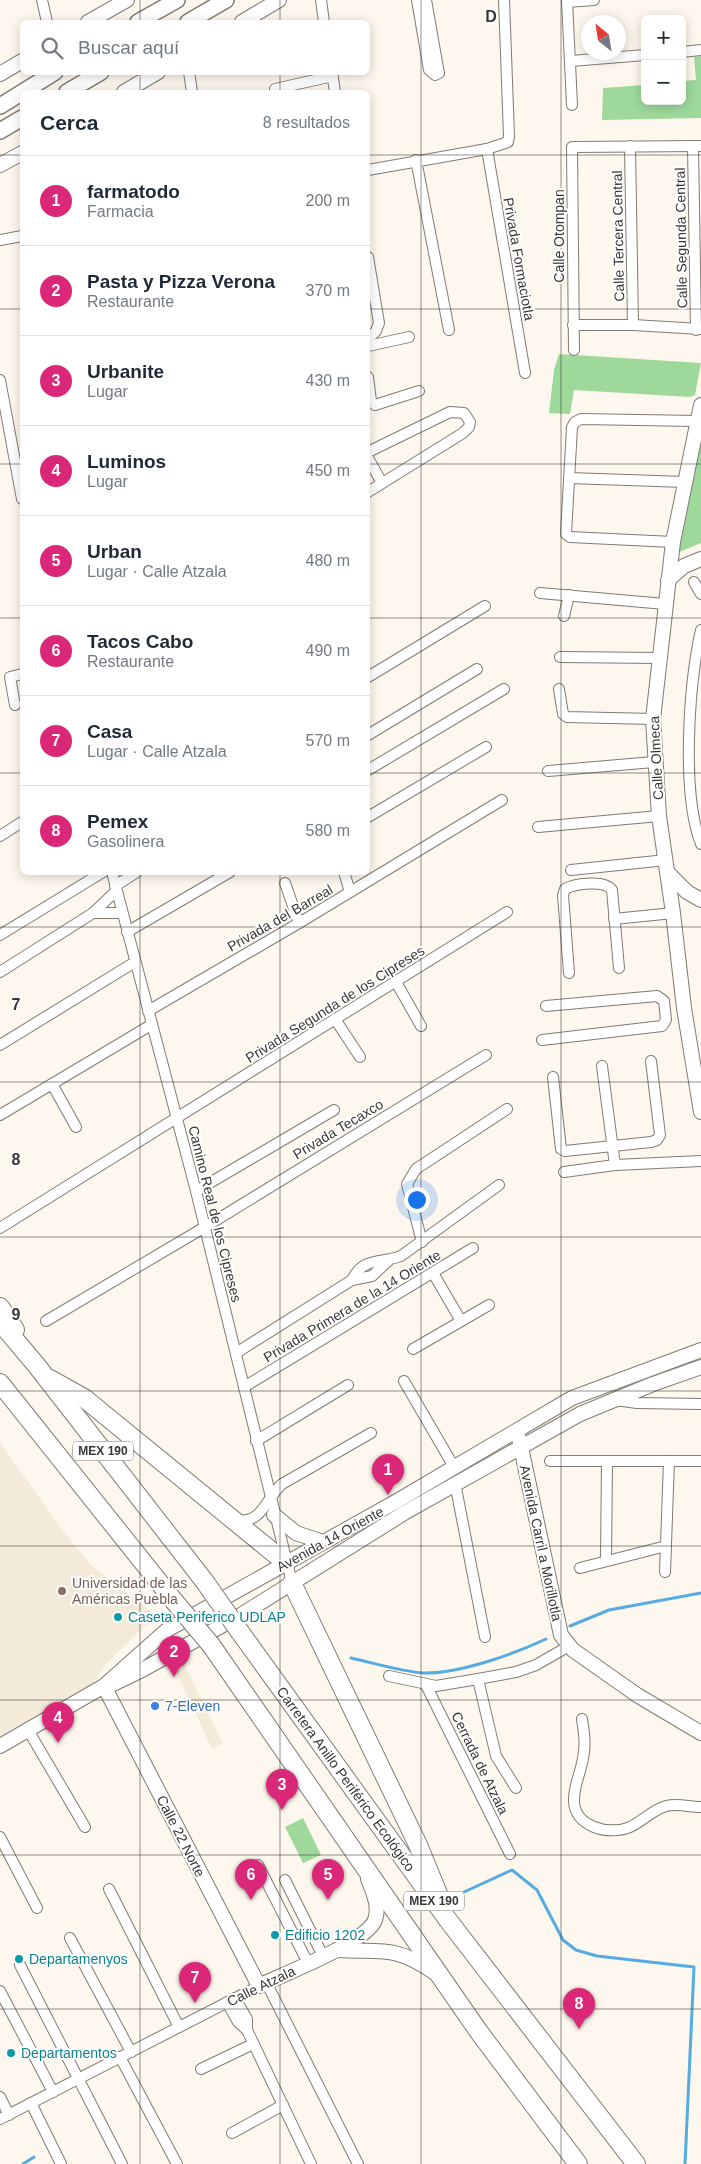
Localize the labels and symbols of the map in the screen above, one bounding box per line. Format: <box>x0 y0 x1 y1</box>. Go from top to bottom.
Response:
text: D <box>485 8 497 25</box>
north arrow <box>581 15 626 60</box>
street label: Calle Segunda Central <box>672 167 690 309</box>
street label: Calle Tercera Central <box>609 170 627 302</box>
street label: Calle Otompan <box>551 189 567 283</box>
street label: Privada Formaciotla <box>500 196 538 322</box>
street label: Calle Olmeca <box>646 715 666 800</box>
street label: Privada del Barreal <box>224 881 336 955</box>
street label: Privada Segunda de los Cipreses <box>243 942 427 1066</box>
text: 7 <box>12 996 21 1013</box>
street label: Privada Tecaxco <box>290 1096 386 1162</box>
street label: Camino Real de los Cipreses <box>185 1124 245 1304</box>
text: 8 <box>12 1151 21 1168</box>
your location <box>404 1187 430 1213</box>
street label: Privada Primera de la 14 Oriente <box>261 1247 444 1365</box>
text: 9 <box>12 1306 21 1323</box>
road number: MEX 190 <box>73 1442 133 1460</box>
pin: 1 <box>372 1454 404 1495</box>
street label: Avenida Carril a Morillotla <box>517 1463 565 1623</box>
street label: Avenida 14 Oriente <box>274 1503 386 1575</box>
place label: Universidad de las Américas Puebla <box>72 1575 187 1607</box>
marker: Universidad de las Américas Puebla <box>56 1585 68 1597</box>
place label: Caseta Periferico UDLAP <box>128 1609 286 1625</box>
marker: Caseta Periferico UDLAP <box>112 1611 124 1623</box>
pin: 2 <box>158 1636 190 1677</box>
street label: Carretera Anillo Periférico Ecológico <box>274 1684 418 1875</box>
place label: 7-Eleven <box>165 1698 220 1714</box>
marker: 7-Eleven <box>149 1700 161 1712</box>
pin: 4 <box>42 1702 74 1743</box>
street label: Cerrada de Atzala <box>448 1709 512 1817</box>
pin: 3 <box>266 1769 298 1810</box>
street label: Calle 22 Norte <box>154 1792 209 1880</box>
pin: 6 <box>235 1859 267 1900</box>
pin: 5 <box>312 1859 344 1900</box>
road number: MEX 190 <box>404 1892 464 1910</box>
place label: Edificio 1202 <box>285 1927 365 1943</box>
marker: Edificio 1202 <box>269 1929 281 1941</box>
place label: Departamenyos <box>29 1951 128 1967</box>
marker: Departamenyos <box>13 1953 25 1965</box>
pin: 7 <box>179 1962 211 2003</box>
street label: Calle Atzala <box>224 1963 298 2009</box>
pin: 8 <box>563 1988 595 2029</box>
place label: Departamentos <box>21 2045 117 2061</box>
marker: Departamentos <box>5 2047 17 2059</box>

